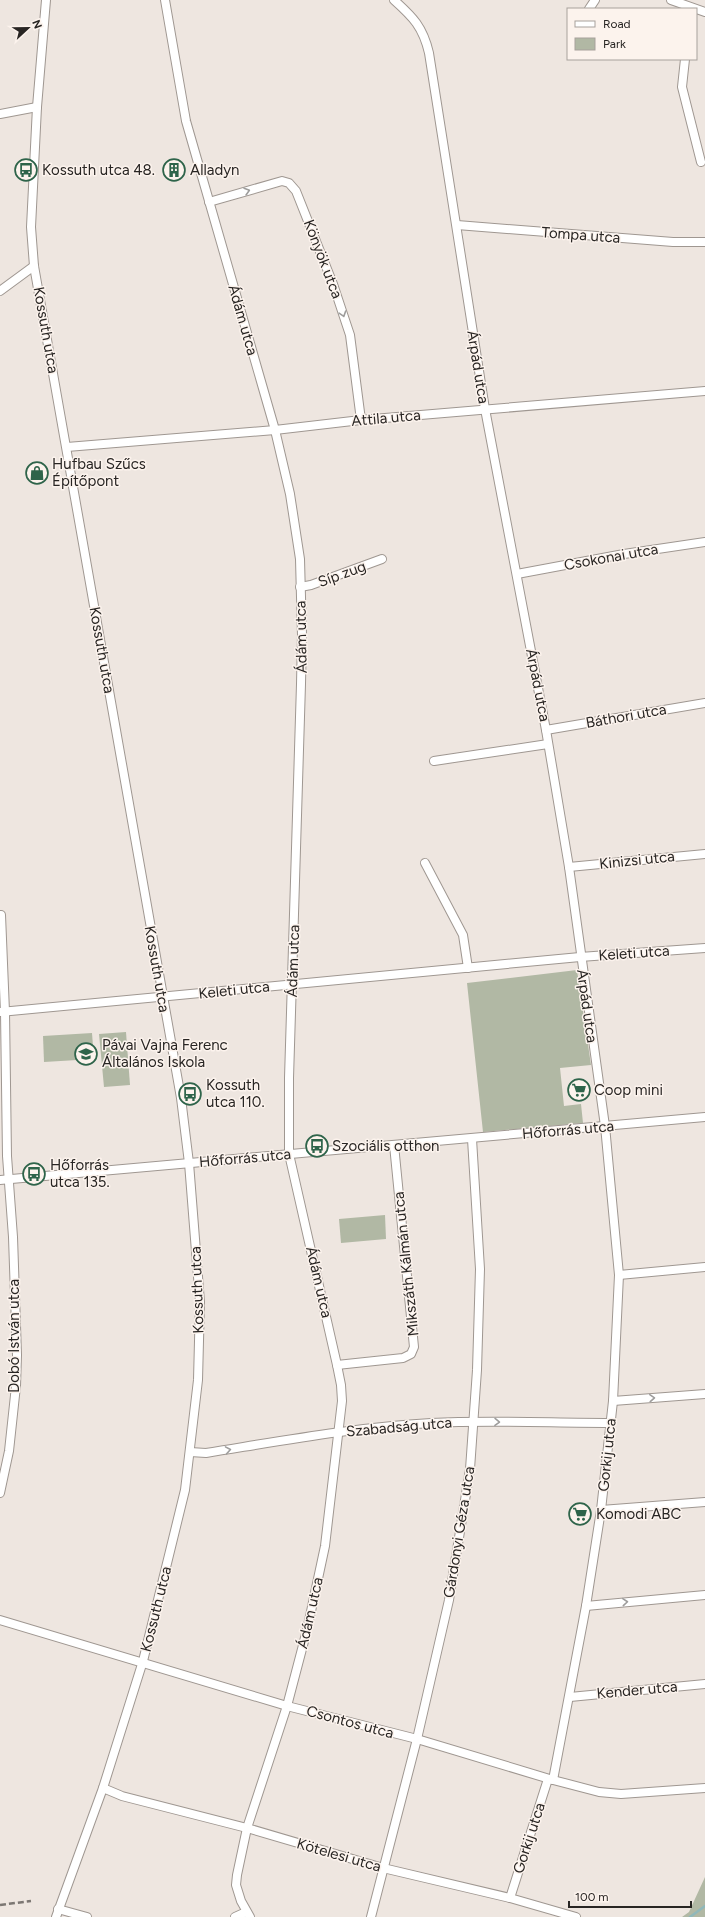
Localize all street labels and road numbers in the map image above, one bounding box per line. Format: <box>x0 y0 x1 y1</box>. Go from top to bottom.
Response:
street label: Könyök utca <box>300 217 346 301</box>
street label: Tompa utca <box>541 223 621 247</box>
street label: Ádám utca <box>224 283 262 357</box>
street label: Kossuth utca <box>30 285 62 375</box>
street label: Árpád utca <box>463 329 493 405</box>
street label: Attila utca <box>351 406 421 430</box>
street label: Csokonai utca <box>563 540 659 574</box>
street label: Síp zug <box>316 557 368 591</box>
street label: Ádám utca <box>291 600 311 674</box>
street label: Kossuth utca <box>86 605 118 695</box>
street label: Árpád utca <box>522 647 554 723</box>
street label: Báthori utca <box>584 700 668 732</box>
street label: Kinizsi utca <box>598 847 676 873</box>
street label: Kossuth utca <box>141 924 173 1014</box>
street label: Ádám utca <box>283 924 303 998</box>
street label: Keleti utca <box>598 942 670 964</box>
street label: Árpád utca <box>573 968 601 1044</box>
street label: Keleti utca <box>198 977 270 1003</box>
street label: Hőforrás utca <box>521 1117 615 1143</box>
street label: Hőforrás utca <box>198 1145 292 1171</box>
street label: Mikszáth Kálmán utca <box>389 1191 423 1337</box>
street label: Ádám utca <box>302 1244 336 1320</box>
street label: Kossuth utca <box>186 1246 208 1334</box>
street label: Dobó István utca <box>5 1279 23 1393</box>
street label: Szabadság utca <box>345 1413 453 1441</box>
street label: Gorkij utca <box>594 1418 620 1492</box>
street label: Gárdonyi Géza utca <box>440 1465 478 1599</box>
street label: Kossuth utca <box>137 1564 175 1654</box>
street label: Ádám utca <box>293 1575 327 1651</box>
street label: Kender utca <box>596 1677 678 1703</box>
street label: Csontos utca <box>304 1702 396 1742</box>
street label: Gorkij utca <box>509 1800 549 1876</box>
street label: Kötelesi utca <box>295 1834 383 1876</box>

